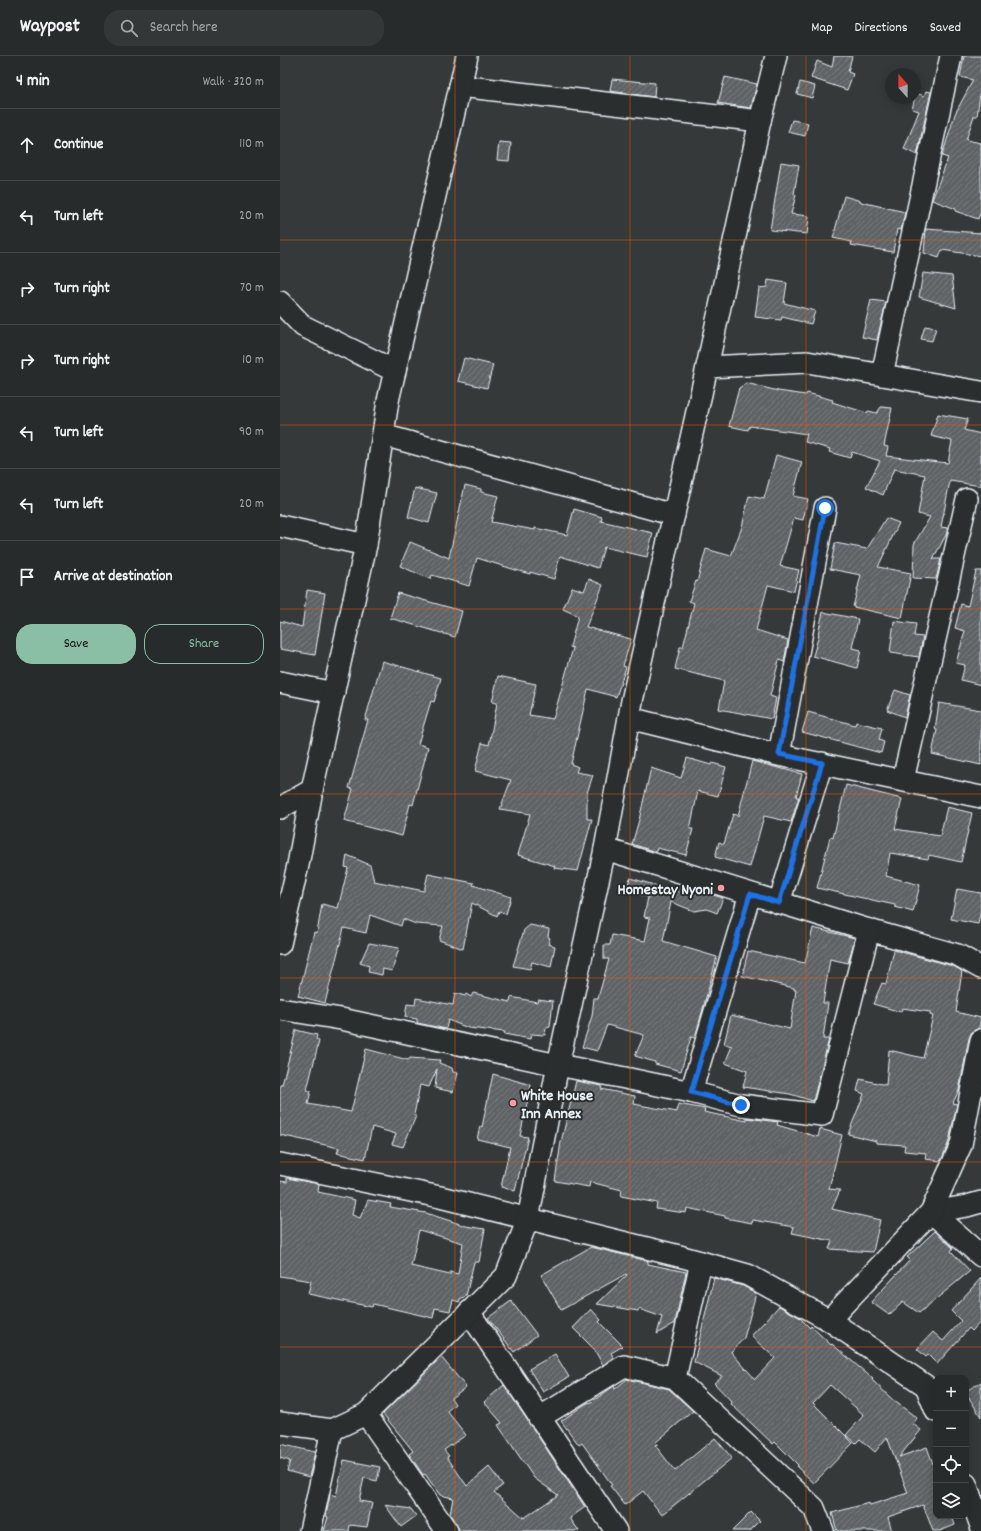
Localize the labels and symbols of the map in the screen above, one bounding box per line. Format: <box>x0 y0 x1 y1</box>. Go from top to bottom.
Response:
north arrow <box>885 68 921 104</box>
route start <box>816 499 834 517</box>
place label: Homestay Nyoni <box>618 879 713 902</box>
marker: Homestay Nyoni <box>716 883 726 893</box>
place label: White House Inn Annex <box>521 1085 593 1126</box>
route end <box>732 1096 750 1114</box>
marker: White House Inn Annex <box>508 1098 518 1108</box>

